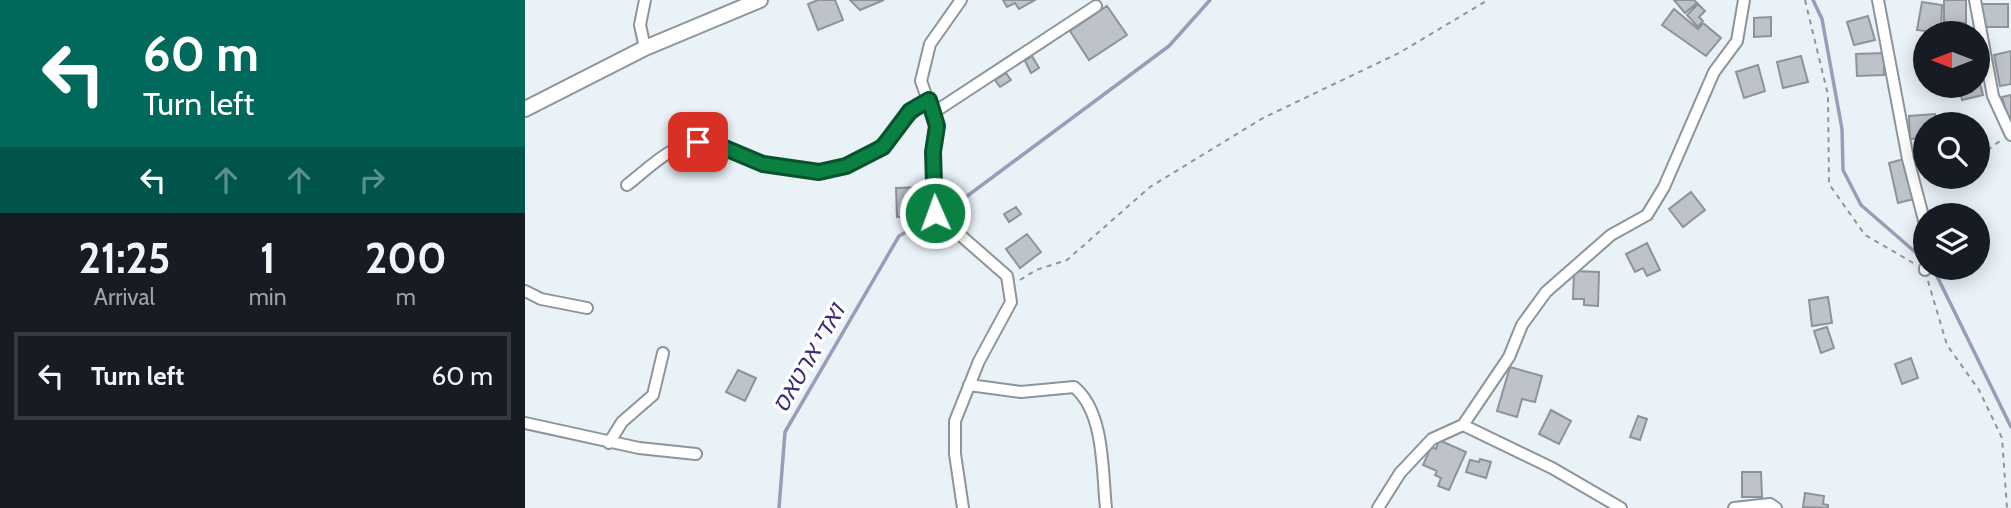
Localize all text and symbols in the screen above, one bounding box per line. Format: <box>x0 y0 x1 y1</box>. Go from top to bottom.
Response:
north arrow <box>1913 21 1990 98</box>
map controls <box>1913 21 1990 280</box>
text: 60 m <box>143 24 259 83</box>
icon: left <box>28 28 119 119</box>
text: Turn left <box>143 84 254 123</box>
pin <box>668 112 728 172</box>
button: search <box>1913 112 1990 189</box>
icon: arrive <box>679 123 717 161</box>
icon: left <box>134 161 172 199</box>
icon: ahead <box>207 161 245 199</box>
icon: ahead <box>280 161 318 199</box>
icon: right <box>353 161 391 199</box>
position arrow <box>898 176 972 250</box>
button: layers <box>1913 203 1990 280</box>
text: 21:25 <box>78 232 170 284</box>
text: 1 <box>260 232 275 284</box>
text: 200 <box>365 232 447 284</box>
text: Arrival <box>94 283 155 311</box>
text: min <box>249 283 287 311</box>
text: m <box>396 283 416 311</box>
water label: ואדי ארטאס <box>765 297 852 417</box>
icon: left <box>32 357 70 395</box>
text: Turn left <box>91 360 184 392</box>
text: 60 m <box>431 360 493 392</box>

